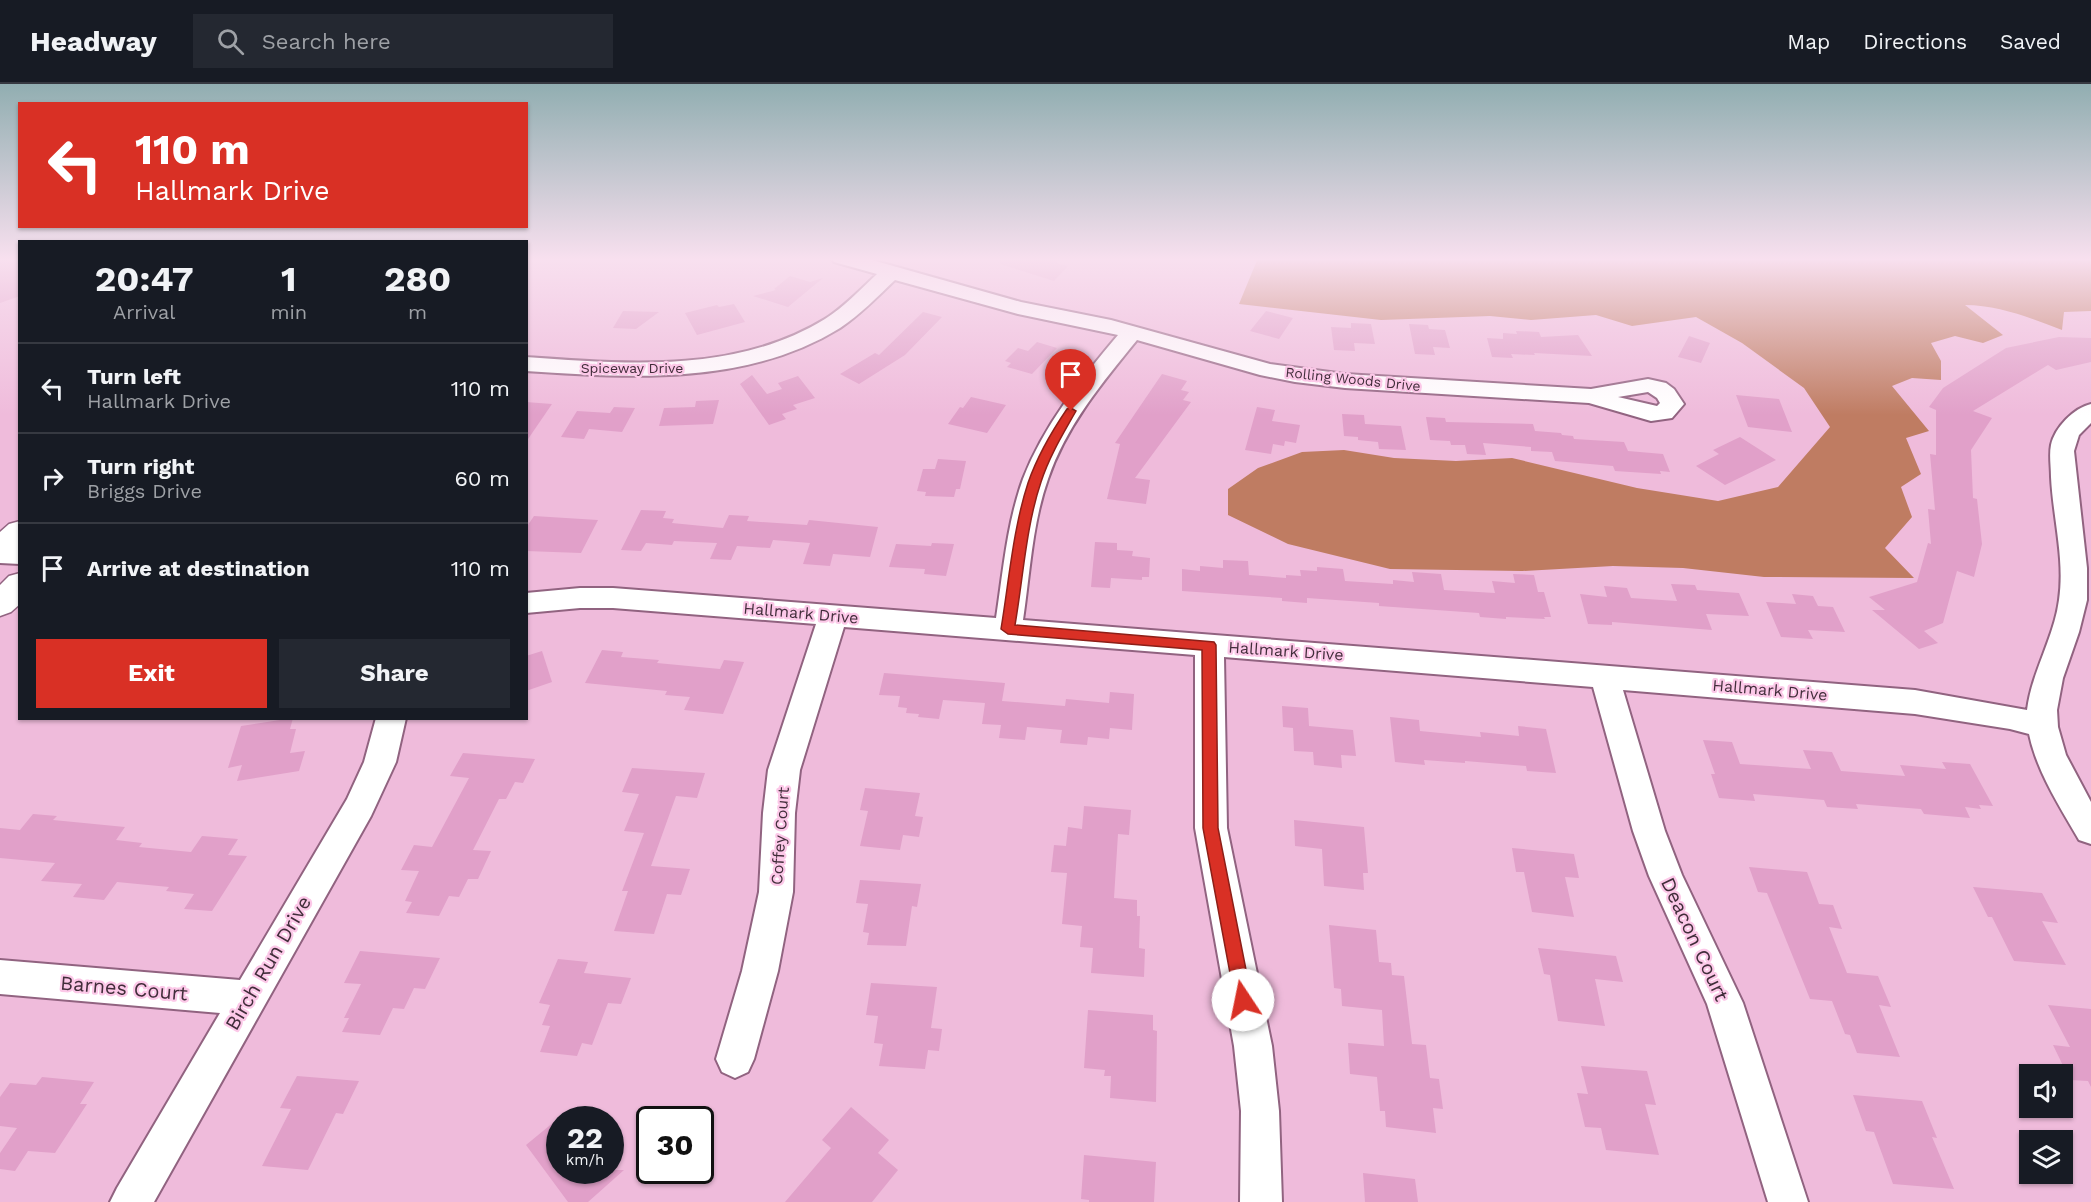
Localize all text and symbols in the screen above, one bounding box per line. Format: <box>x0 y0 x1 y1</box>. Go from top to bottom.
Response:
search box <box>193 14 613 68</box>
text: Headway <box>30 25 157 58</box>
icon: search <box>214 25 247 58</box>
text: Search here <box>262 29 391 54</box>
text: Map <box>1787 29 1830 54</box>
text: Directions <box>1863 29 1967 54</box>
text: Saved <box>2000 29 2061 54</box>
text: 110 m <box>135 125 250 174</box>
icon: left <box>36 126 114 204</box>
text: Hallmark Drive <box>135 175 330 207</box>
text: 20:47 <box>95 258 194 300</box>
text: 1 <box>281 258 297 300</box>
text: 280 <box>384 258 451 300</box>
text: Arrival <box>113 300 175 324</box>
text: min <box>270 300 307 324</box>
text: m <box>408 300 427 324</box>
pin <box>1045 349 1096 411</box>
icon: arrive <box>1054 358 1087 391</box>
street label: Spiceway Drive <box>581 360 683 376</box>
text: Turn left <box>87 364 181 389</box>
street label: Rolling Woods Drive <box>1285 364 1421 394</box>
icon: left <box>36 372 69 405</box>
text: 110 m <box>451 376 510 401</box>
text: Hallmark Drive <box>87 389 231 413</box>
text: Turn right <box>87 454 194 479</box>
icon: right <box>36 462 69 495</box>
text: 60 m <box>454 466 510 491</box>
text: Briggs Drive <box>87 479 202 503</box>
icon: arrive <box>36 552 69 585</box>
text: Arrive at destination <box>87 556 310 581</box>
text: 110 m <box>451 556 510 581</box>
street label: Hallmark Drive <box>743 599 859 627</box>
street label: Hallmark Drive <box>1228 638 1344 664</box>
button: Exit <box>36 639 267 708</box>
button: Share <box>279 639 510 708</box>
street label: Hallmark Drive <box>1712 676 1828 704</box>
street label: Coffey Court <box>767 786 793 886</box>
street label: Deacon Court <box>1656 873 1734 1005</box>
street label: Birch Run Drive <box>220 892 316 1034</box>
position arrow <box>1211 968 1275 1032</box>
street label: Barnes Court <box>59 970 189 1006</box>
map controls <box>2019 1064 2073 1184</box>
button: sound <box>2019 1064 2073 1118</box>
speed limit sign: 30 <box>636 1106 714 1184</box>
text: 22 <box>567 1120 603 1155</box>
button: layers <box>2019 1130 2073 1184</box>
text: km/h <box>566 1151 604 1169</box>

